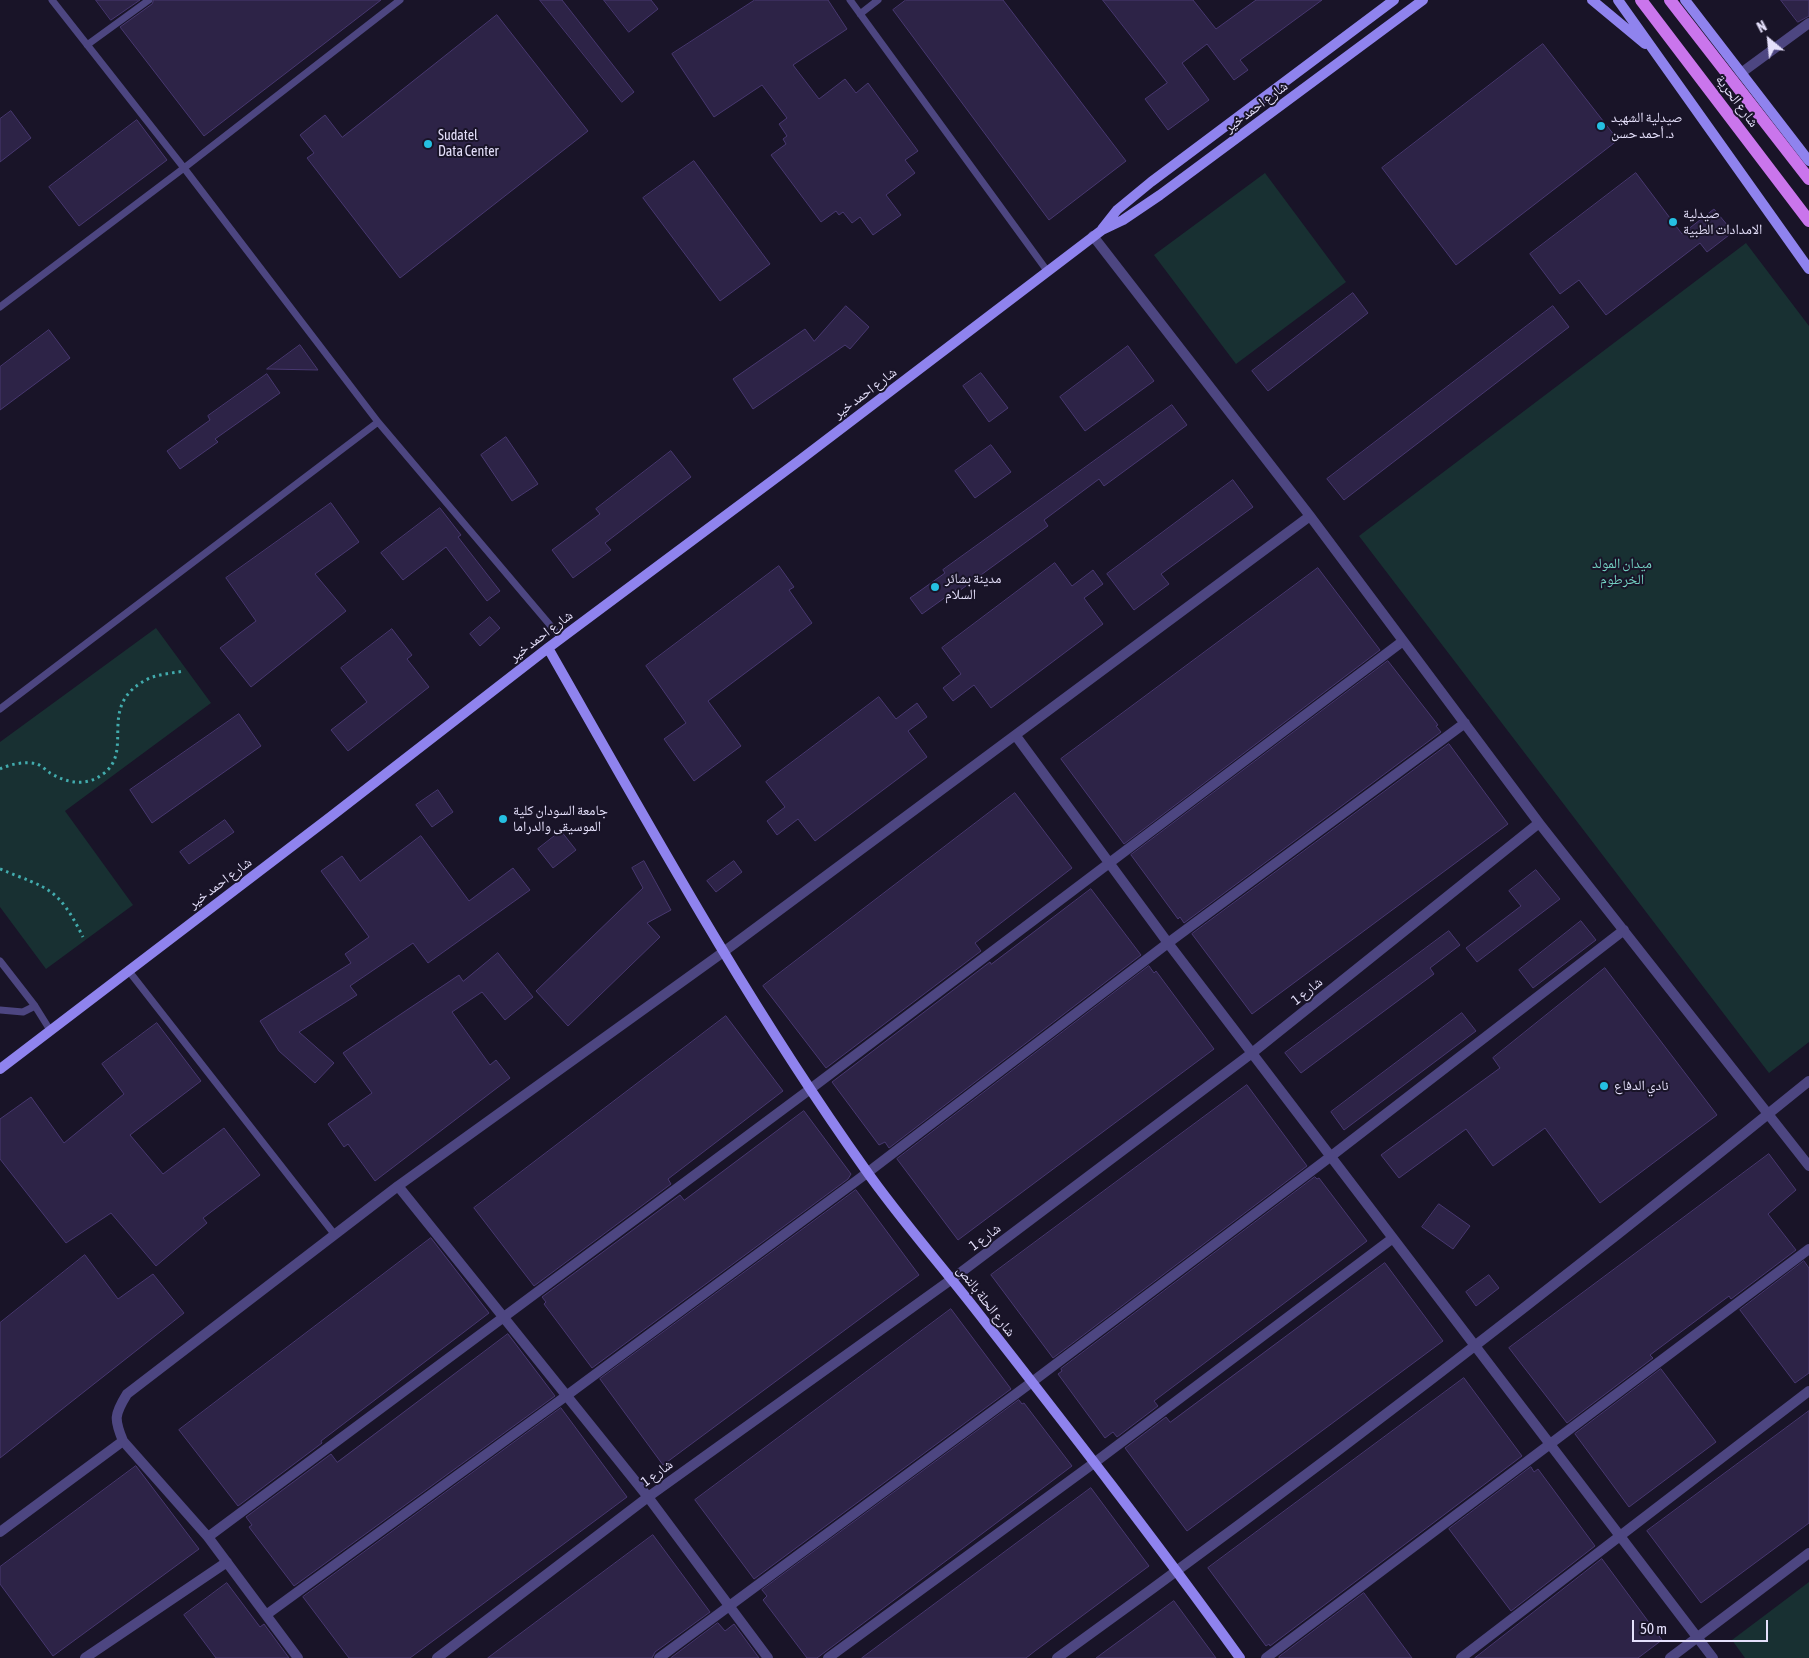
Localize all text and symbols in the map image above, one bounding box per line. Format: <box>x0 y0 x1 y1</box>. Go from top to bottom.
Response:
north arrow <box>1744 15 1794 65</box>
text: N <box>1755 18 1769 36</box>
street label: شارع الحرية <box>1712 72 1762 130</box>
street label: شارع احمد خير <box>1221 78 1291 136</box>
place label: صيدلية الشهيد د. أحمد حسن <box>1611 110 1683 142</box>
marker: صيدلية الشهيد د. أحمد حسن <box>1595 120 1607 132</box>
place label: Sudatel Data Center <box>438 128 499 160</box>
marker: Sudatel Data Center <box>422 138 434 150</box>
place label: صيدلية الامدادات الطبية <box>1683 206 1762 238</box>
marker: صيدلية الامدادات الطبية <box>1667 216 1679 228</box>
street label: شارع احمد خير <box>830 364 900 422</box>
park label: ميدان المولد الخرطوم <box>1592 556 1652 588</box>
place label: مدينة بشائر السلام <box>945 571 1001 604</box>
marker: مدينة بشائر السلام <box>929 581 941 593</box>
street label: شارع احمد خير <box>506 607 576 665</box>
place label: جامعة السودان كلية الموسيقى والدراما <box>513 803 608 836</box>
marker: جامعة السودان كلية الموسيقى والدراما <box>497 813 509 825</box>
street label: شارع احمد خير <box>185 854 255 912</box>
street label: شارع 1 <box>1288 973 1326 1009</box>
place label: نادي الدفاع <box>1614 1078 1669 1094</box>
marker: نادي الدفاع <box>1598 1080 1610 1092</box>
street label: شارع 1 <box>966 1220 1004 1254</box>
street label: شارع الحلة بالنص <box>953 1262 1019 1340</box>
street label: شارع 1 <box>638 1456 676 1490</box>
scale bar <box>1634 1610 1770 1642</box>
text: 50 m <box>1640 1620 1667 1637</box>

